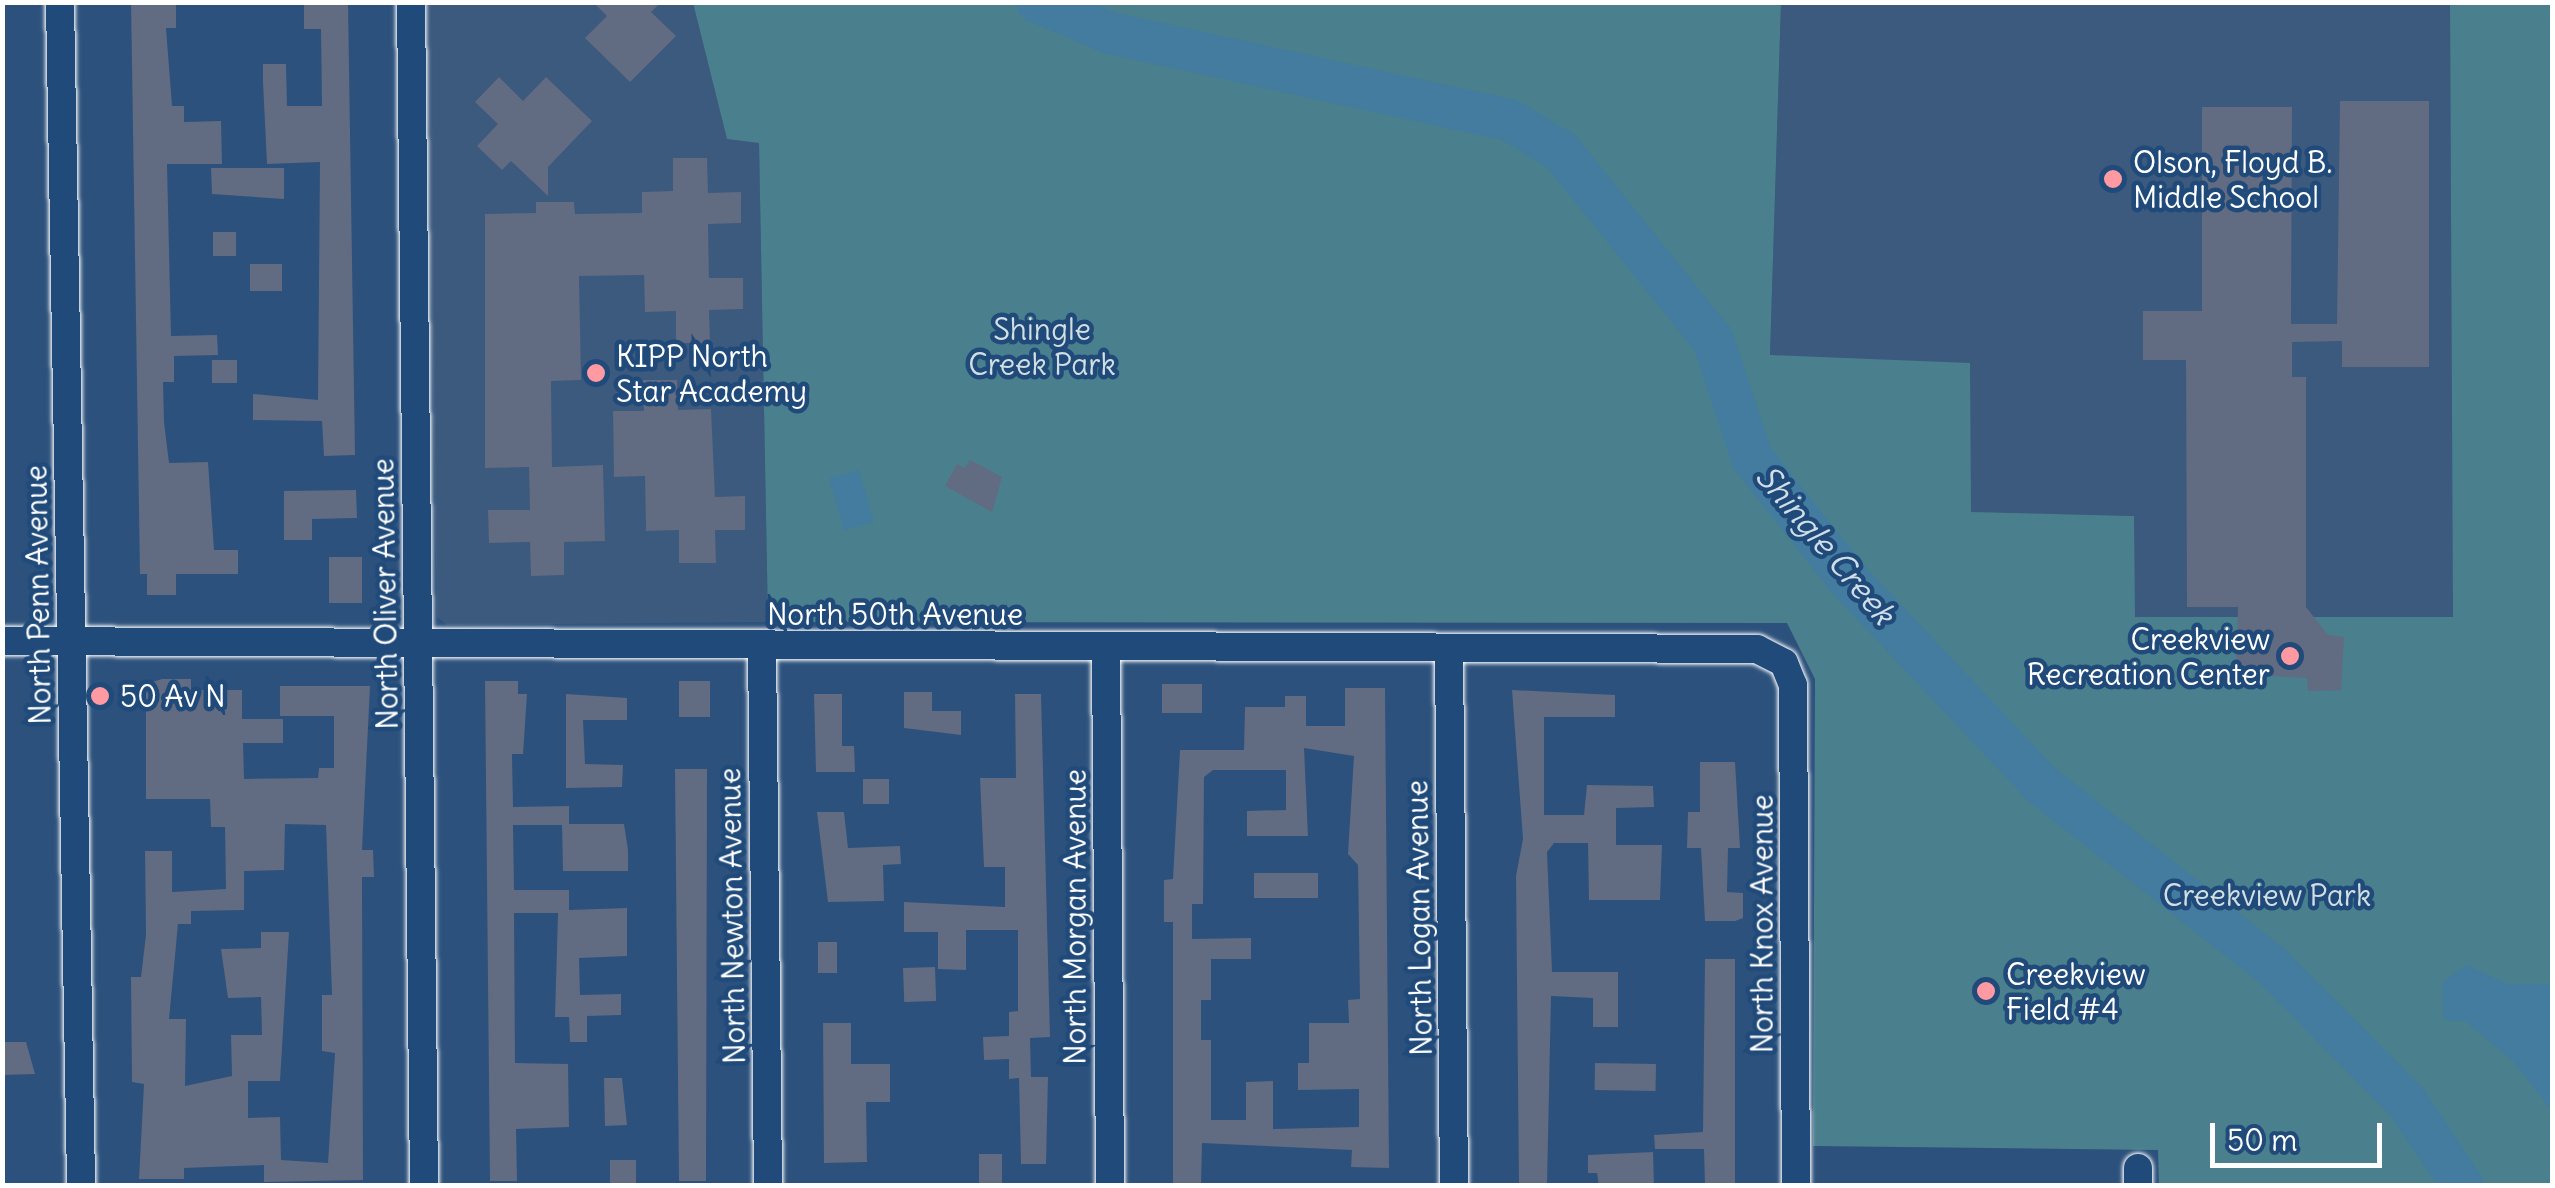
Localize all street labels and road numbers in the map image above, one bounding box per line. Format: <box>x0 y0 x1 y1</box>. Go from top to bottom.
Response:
street label: North Oliver Avenue <box>365 458 405 730</box>
street label: North Penn Avenue <box>18 465 58 725</box>
street label: North 50th Avenue <box>767 596 1023 632</box>
street label: North Newton Avenue <box>711 768 753 1064</box>
street label: North Morgan Avenue <box>1057 769 1093 1065</box>
street label: North Logan Avenue <box>1399 780 1439 1056</box>
street label: North Knox Avenue <box>1744 795 1780 1053</box>

